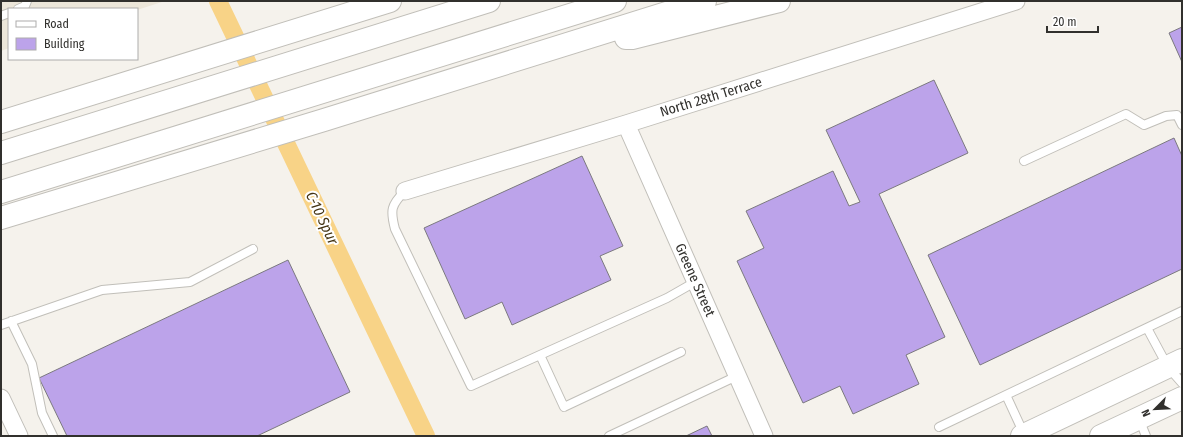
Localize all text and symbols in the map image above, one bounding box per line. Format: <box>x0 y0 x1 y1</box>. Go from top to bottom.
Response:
legend <box>8 8 138 60</box>
scale bar <box>1047 8 1098 34</box>
text: 20 m <box>1053 15 1077 29</box>
text: Road <box>44 17 69 31</box>
text: Building <box>44 37 85 51</box>
street label: North 28th Terrace <box>658 73 764 121</box>
water label: C-10 Spur <box>302 189 342 248</box>
street label: Greene Street <box>671 241 719 320</box>
north arrow <box>1135 389 1175 429</box>
text: N <box>1139 407 1154 419</box>

